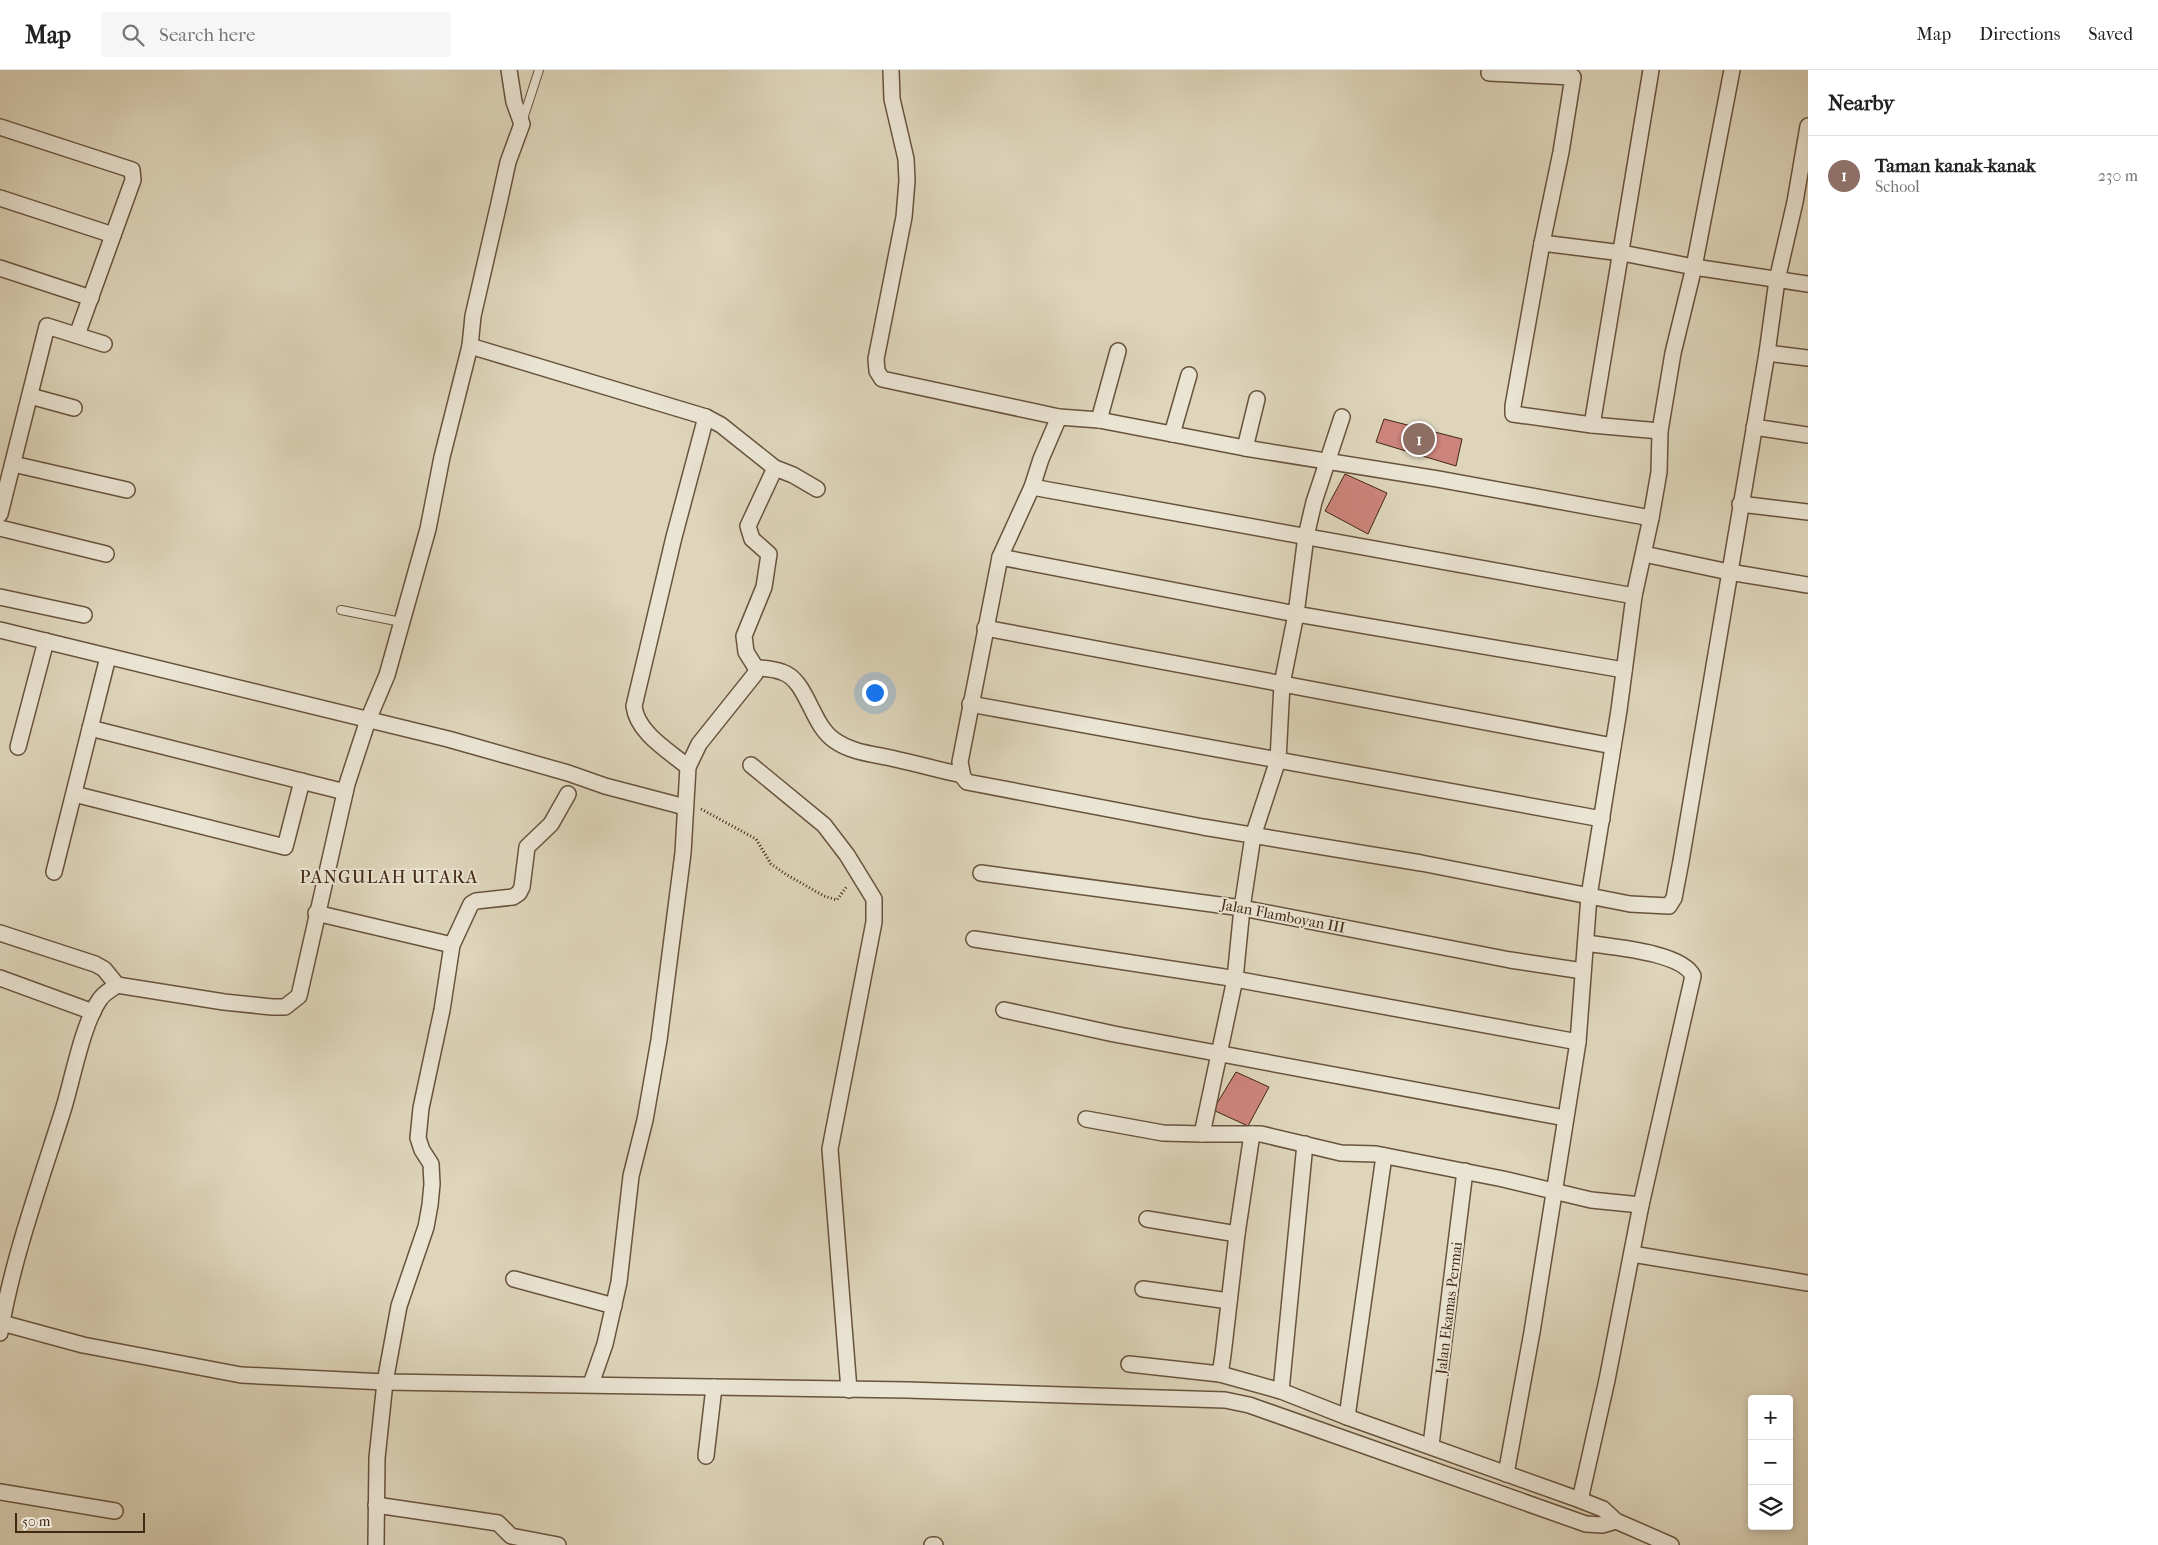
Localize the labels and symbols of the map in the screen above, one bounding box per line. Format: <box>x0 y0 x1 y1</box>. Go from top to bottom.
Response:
pin: 1 <box>1403 420 1435 458</box>
your location <box>862 680 888 706</box>
district label: PANGULAH UTARA <box>300 867 478 888</box>
street label: Jalan Flamboyan III <box>1218 895 1347 937</box>
street label: Jalan Ekamas Permai <box>1432 1240 1466 1376</box>
scale bar <box>15 1510 145 1533</box>

